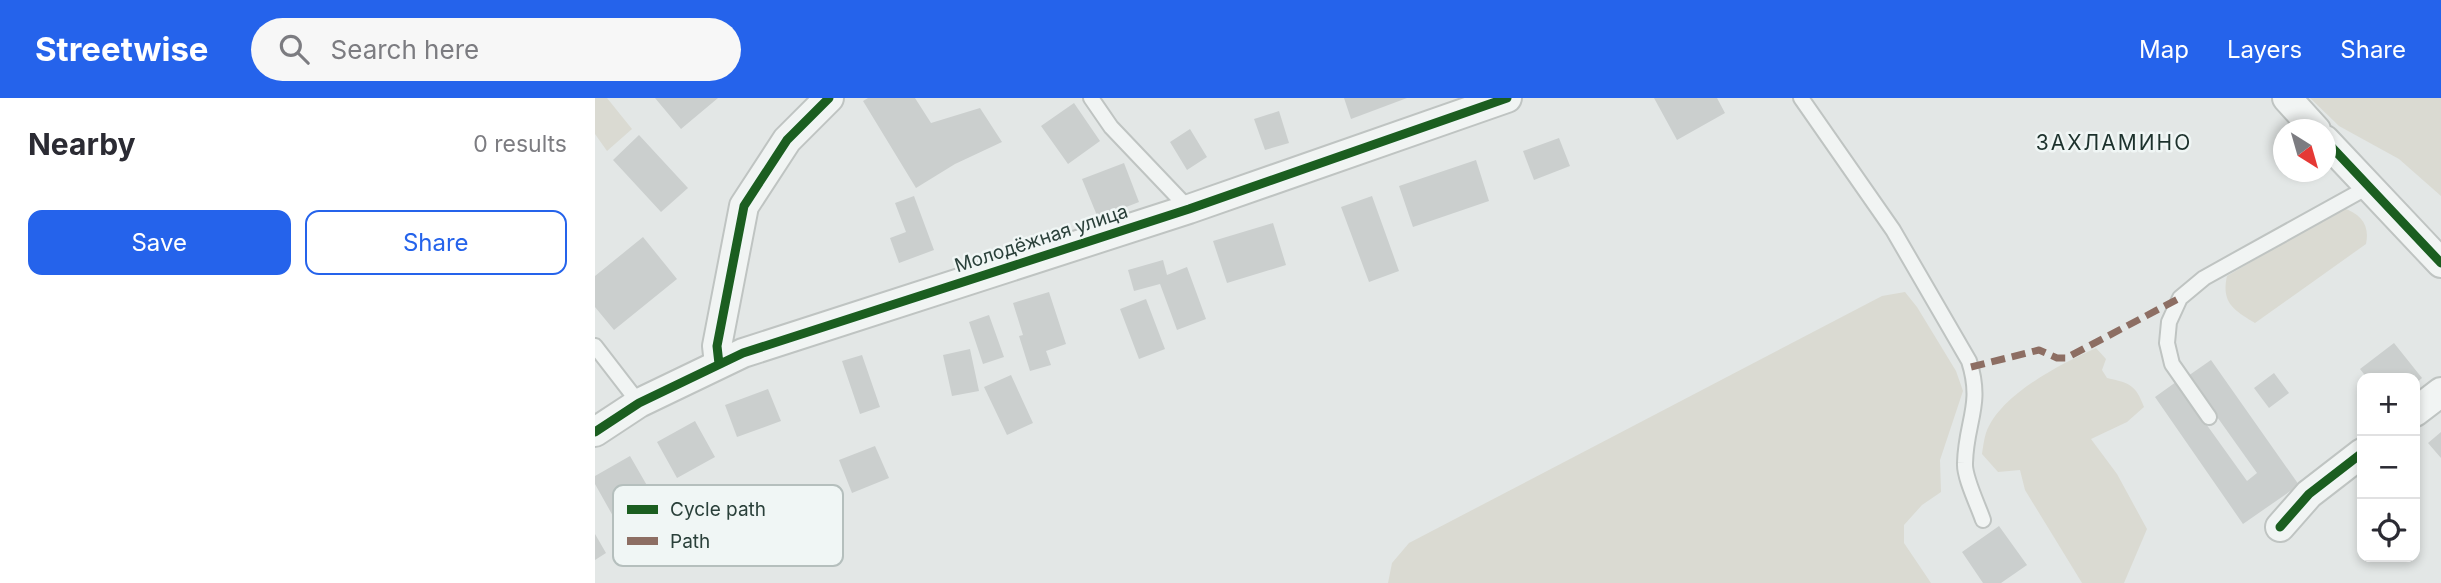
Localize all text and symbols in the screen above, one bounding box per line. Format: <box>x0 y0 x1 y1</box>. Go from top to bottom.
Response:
search box <box>251 18 741 81</box>
text: Streetwise <box>35 29 209 69</box>
icon: search <box>275 30 313 68</box>
text: Search here <box>331 34 479 65</box>
text: Map <box>2139 35 2189 64</box>
text: Layers <box>2227 35 2302 64</box>
text: Share <box>2340 35 2406 64</box>
north arrow <box>2273 119 2336 182</box>
text: Nearby <box>28 126 136 162</box>
text: 0 results <box>473 130 567 158</box>
district label: ЗАХЛАМИНО <box>2036 130 2192 155</box>
street label: Молодёжная улица <box>952 200 1131 277</box>
button: Save <box>28 210 291 275</box>
button: Share <box>305 210 567 275</box>
map controls <box>2357 373 2420 562</box>
button: + <box>2357 373 2420 436</box>
button: − <box>2357 436 2420 499</box>
legend <box>613 485 843 566</box>
text: Cycle path <box>670 498 766 521</box>
button: locate <box>2357 499 2420 562</box>
text: Path <box>670 530 710 553</box>

